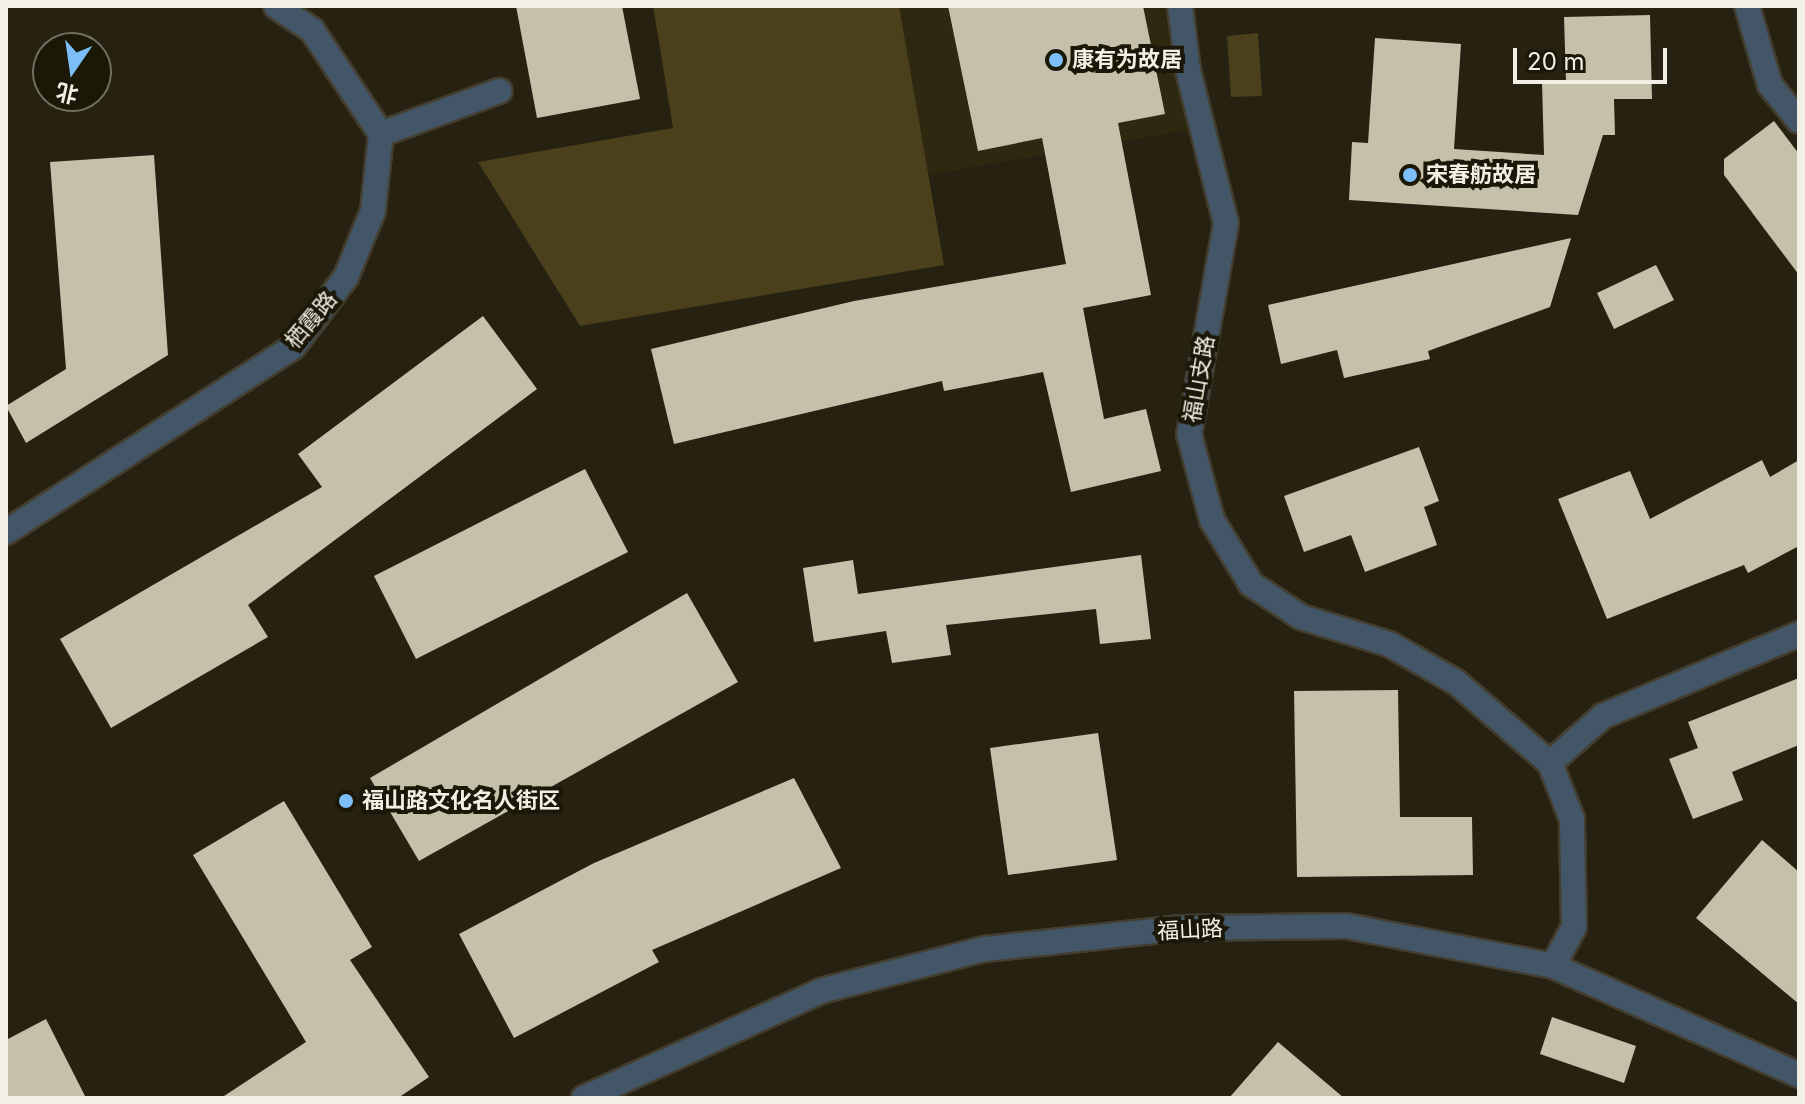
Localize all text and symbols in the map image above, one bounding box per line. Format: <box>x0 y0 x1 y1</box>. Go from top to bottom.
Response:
north arrow <box>32 32 112 112</box>
scale bar <box>1517 32 1671 82</box>
place label: 康有为故居 <box>1072 47 1182 73</box>
text: 20 m <box>1527 47 1585 76</box>
marker: 康有为故居 <box>1047 51 1065 69</box>
text: 北 <box>53 78 81 109</box>
place label: 宋春舫故居 <box>1426 162 1536 188</box>
marker: 宋春舫故居 <box>1401 166 1419 184</box>
street label: 栖霞路 <box>280 286 342 354</box>
street label: 福山支路 <box>1178 333 1220 425</box>
place label: 福山路文化名人街区 <box>362 788 560 814</box>
marker: 福山路文化名人街区 <box>337 792 355 810</box>
street label: 福山路 <box>1156 915 1224 945</box>

